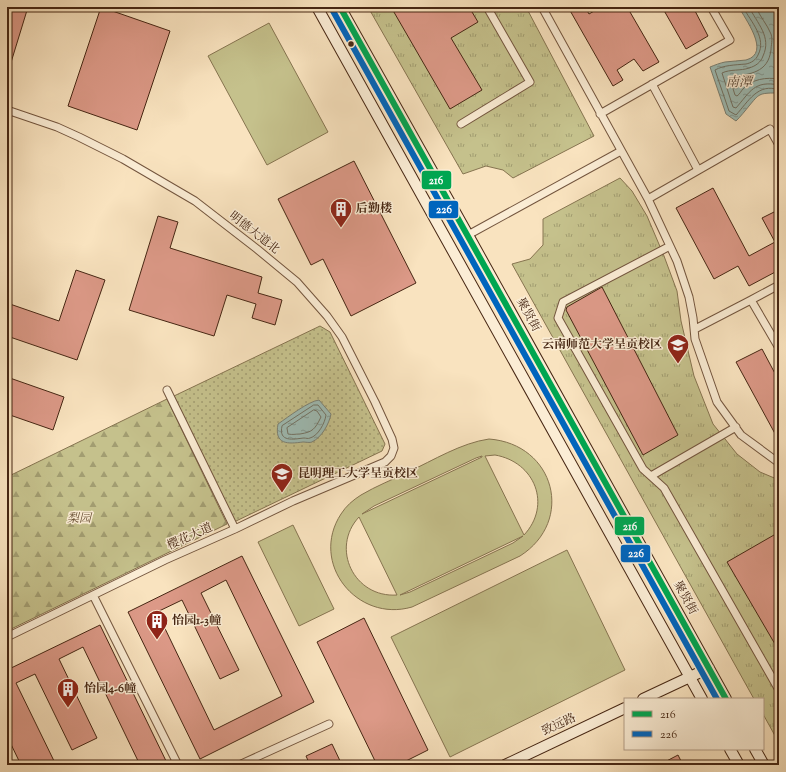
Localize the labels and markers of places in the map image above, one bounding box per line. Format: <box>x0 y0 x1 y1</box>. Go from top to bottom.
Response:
unlabelled marker <box>346 39 356 49</box>
building icon: 后勤楼 <box>328 196 354 229</box>
place label: 后勤楼 <box>356 200 392 218</box>
school or university icon: 云南师范大学呈贡校区 <box>665 332 691 365</box>
place label: 云南师范大学呈贡校区 <box>542 336 662 354</box>
school or university icon: 昆明理工大学呈贡校区 <box>269 461 295 494</box>
place label: 昆明理工大学呈贡校区 <box>298 465 418 483</box>
building icon: 怡园1-3幢 <box>144 608 170 641</box>
place label: 怡园1-3幢 <box>172 612 222 630</box>
building icon: 怡园4-6幢 <box>55 676 81 709</box>
place label: 怡园4-6幢 <box>84 680 137 698</box>

